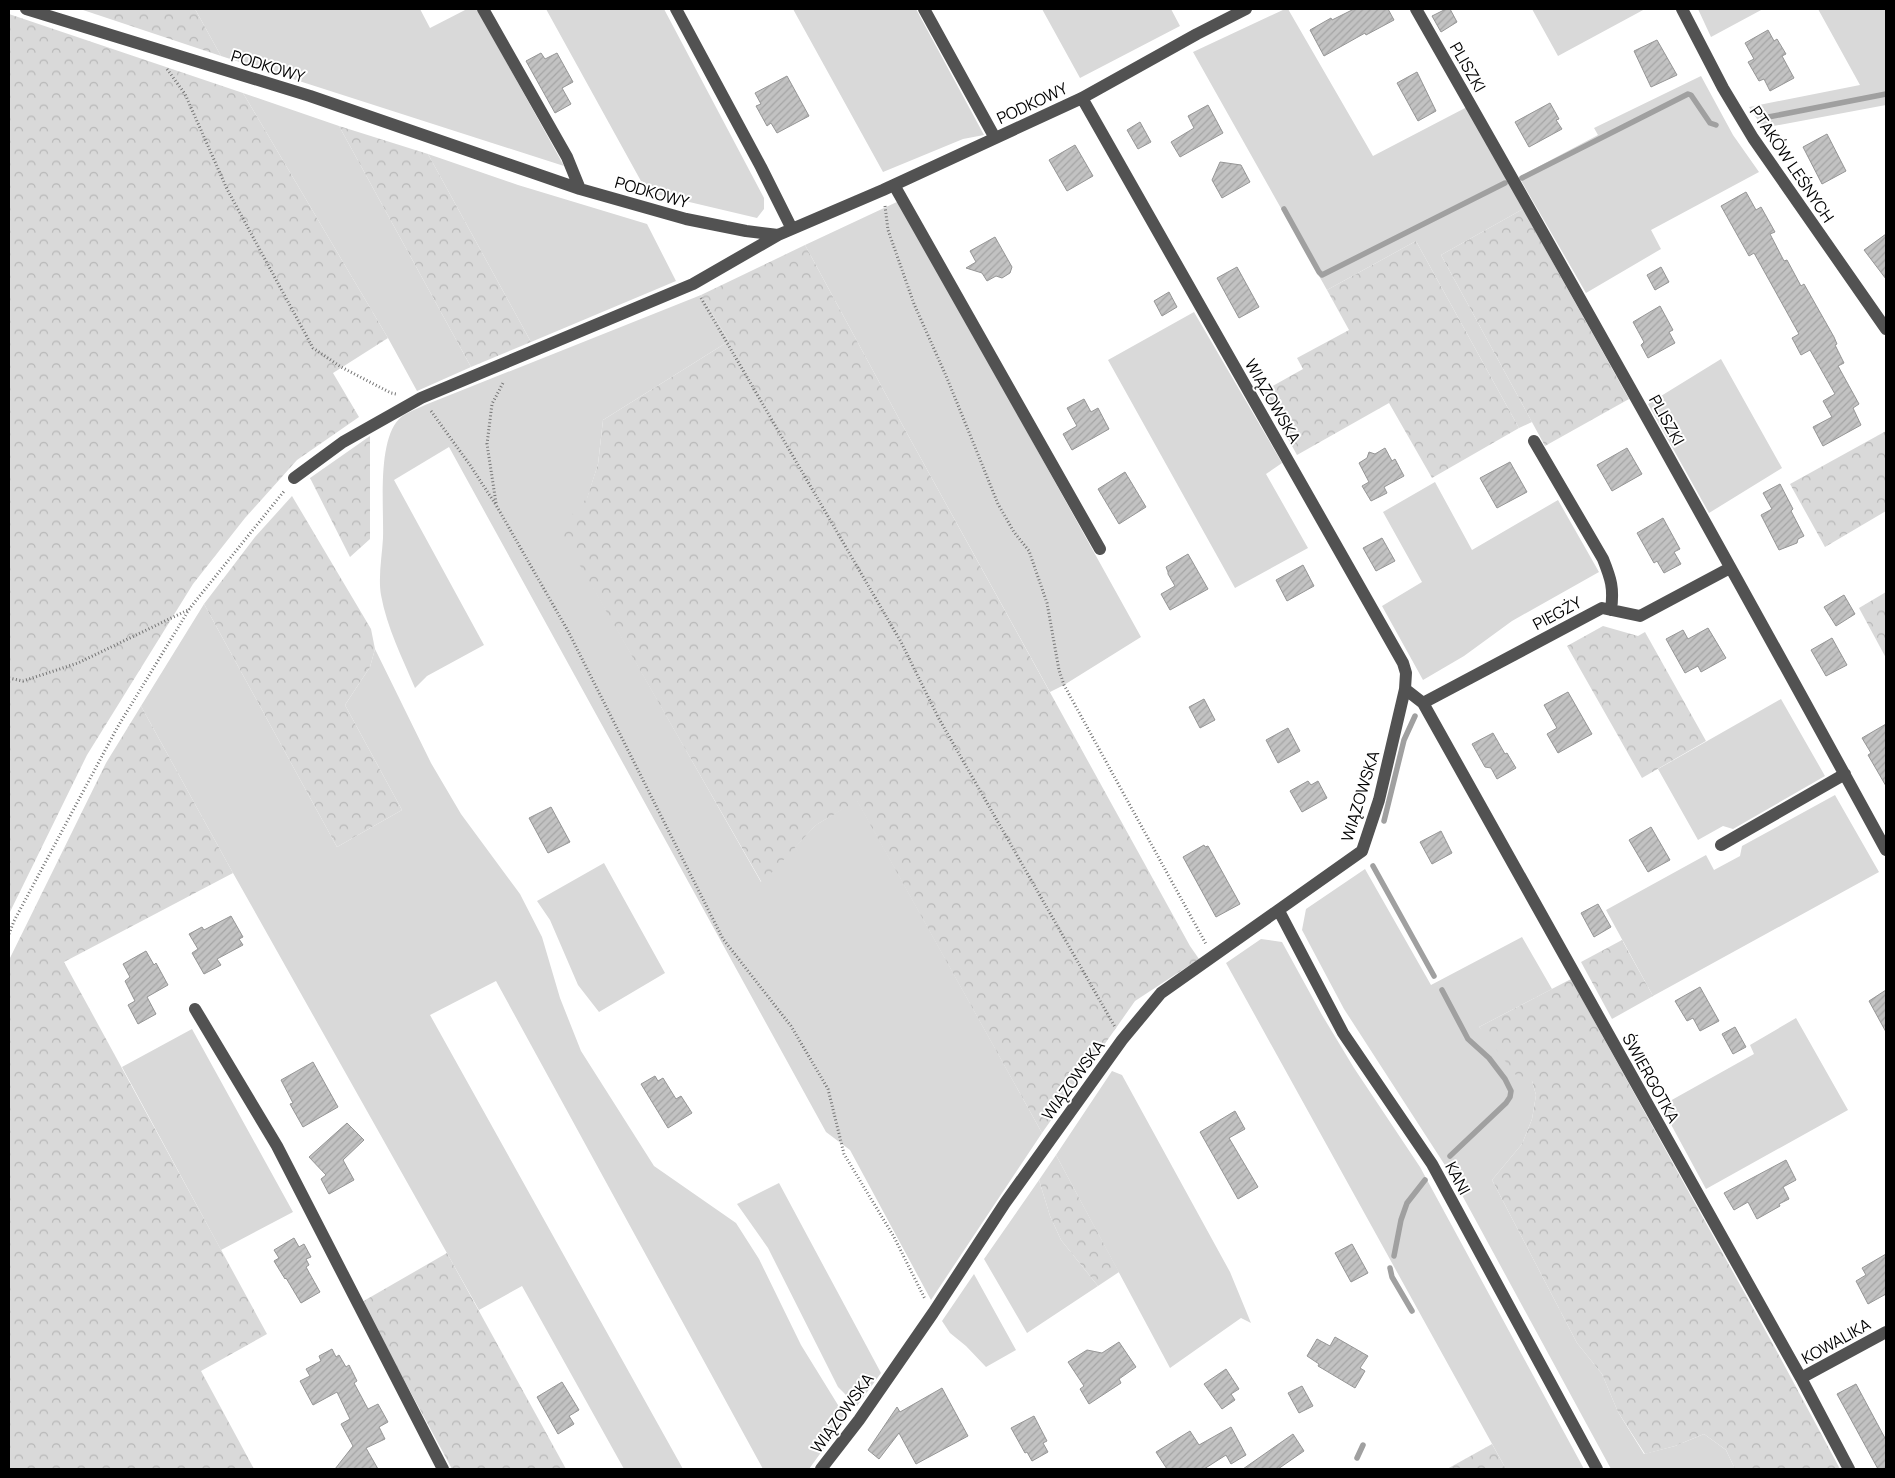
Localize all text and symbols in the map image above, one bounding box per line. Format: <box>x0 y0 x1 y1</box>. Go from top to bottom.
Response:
street label: PLISZKI <box>1445 38 1491 96</box>
street label: PODKOWY <box>228 44 308 88</box>
street label: PODKOWY <box>993 77 1071 129</box>
street label: PTAKÓW LEŚNYCH <box>1745 101 1839 227</box>
street label: PODKOWY <box>612 171 692 213</box>
street label: WIĄZOWSKA <box>1240 355 1306 447</box>
street label: PLISZKI <box>1644 391 1690 449</box>
street label: PIEGŻY <box>1529 591 1585 635</box>
street label: WIĄZOWSKA <box>1336 748 1384 844</box>
street label: ŚWIERGOTKA <box>1617 1029 1685 1127</box>
street label: WIĄZOWSKA <box>1037 1036 1109 1124</box>
street label: KANI <box>1440 1158 1476 1198</box>
street label: KOWALIKA <box>1798 1313 1874 1369</box>
street label: WIĄZOWSKA <box>806 1369 878 1457</box>

